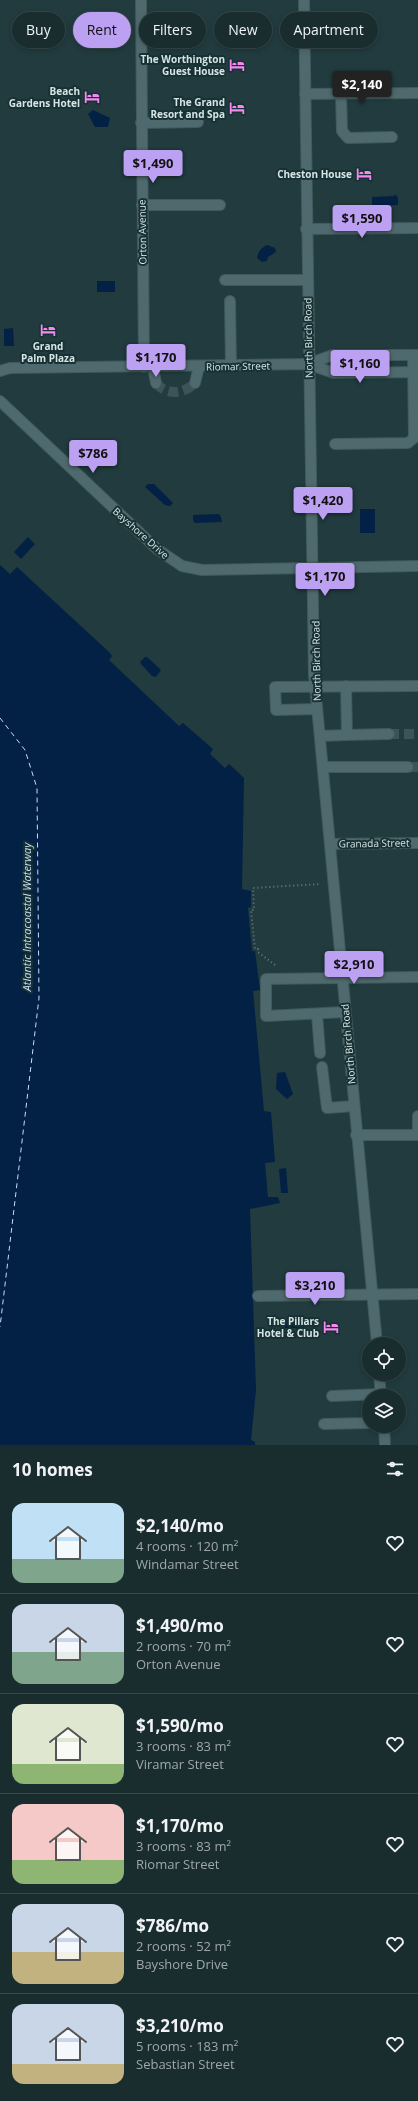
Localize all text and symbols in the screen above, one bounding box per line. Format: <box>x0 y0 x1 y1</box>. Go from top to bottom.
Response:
chip: Buy <box>12 12 65 48</box>
chip: Rent <box>73 12 131 48</box>
chip: Filters <box>139 12 206 48</box>
chip: New <box>214 12 272 48</box>
chip: Apartment <box>280 12 378 48</box>
place label: The Worthington Guest House <box>140 52 225 78</box>
hotel icon: The Worthington Guest House <box>228 56 246 74</box>
pin: $2,140 <box>329 71 395 105</box>
text: $2,140 <box>342 75 382 93</box>
place label: Beach Gardens Hotel <box>9 84 80 110</box>
hotel icon: Beach Gardens Hotel <box>83 88 101 106</box>
place label: The Grand Resort and Spa <box>150 95 225 121</box>
hotel icon: The Grand Resort and Spa <box>228 99 246 117</box>
pin: $1,490 <box>120 150 186 184</box>
text: $1,490 <box>133 154 173 172</box>
hotel icon: Cheston House <box>355 165 373 183</box>
place label: Cheston House <box>277 167 352 181</box>
street label: Orton Avenue <box>134 199 150 265</box>
pin: $1,590 <box>329 205 395 239</box>
text: $1,590 <box>342 209 382 227</box>
street label: North Birch Road <box>300 298 316 378</box>
hotel icon: Grand Palm Plaza <box>39 321 57 339</box>
place label: Grand Palm Plaza <box>21 339 75 365</box>
pin: $1,170 <box>123 344 189 378</box>
text: $1,170 <box>136 348 176 366</box>
pin: $1,160 <box>327 350 393 384</box>
text: $1,160 <box>340 354 380 372</box>
street label: Riomar Street <box>206 358 271 374</box>
pin: $786 <box>69 440 117 474</box>
text: $786 <box>78 444 108 462</box>
pin: $1,420 <box>290 487 356 521</box>
text: $1,420 <box>303 491 343 509</box>
street label: Bayshore Drive <box>110 504 172 562</box>
pin: $1,170 <box>292 563 358 597</box>
text: $1,170 <box>305 567 345 585</box>
street label: North Birch Road <box>308 621 324 701</box>
street label: Granada Street <box>338 835 410 851</box>
water label: Atlantic Intracoastal Waterway <box>19 842 34 992</box>
pin: $2,910 <box>321 951 387 985</box>
text: $2,910 <box>334 955 374 973</box>
street label: North Birch Road <box>338 1003 358 1085</box>
pin: $3,210 <box>282 1272 348 1306</box>
text: $3,210 <box>295 1276 335 1294</box>
place label: The Pillars Hotel & Club <box>257 1314 319 1340</box>
hotel icon: The Pillars Hotel & Club <box>322 1318 340 1336</box>
map controls <box>362 1337 406 1433</box>
button: locate <box>362 1337 406 1381</box>
button: layers <box>362 1389 406 1433</box>
text: 10 homes <box>12 1458 93 1481</box>
icon: filters <box>384 1458 406 1480</box>
text: $2,140/mo <box>136 1514 224 1537</box>
icon: home <box>44 1519 92 1567</box>
icon: heart <box>384 1532 406 1554</box>
text: 4 rooms · 120 m² <box>136 1537 238 1555</box>
text: Windamar Street <box>136 1555 239 1573</box>
text: $1,490/mo <box>136 1614 224 1637</box>
icon: home <box>44 1620 92 1668</box>
icon: heart <box>384 1633 406 1655</box>
text: 2 rooms · 70 m² <box>136 1637 231 1655</box>
text: Orton Avenue <box>136 1655 221 1673</box>
text: $1,590/mo <box>136 1714 224 1737</box>
icon: home <box>44 1720 92 1768</box>
icon: heart <box>384 1733 406 1755</box>
text: 3 rooms · 83 m² <box>136 1737 231 1755</box>
text: Viramar Street <box>136 1755 224 1773</box>
text: $1,170/mo <box>136 1814 224 1837</box>
icon: home <box>44 1820 92 1868</box>
icon: heart <box>384 1833 406 1855</box>
text: 3 rooms · 83 m² <box>136 1837 231 1855</box>
text: Riomar Street <box>136 1855 219 1873</box>
text: $786/mo <box>136 1914 209 1937</box>
icon: home <box>44 1920 92 1968</box>
icon: heart <box>384 1933 406 1955</box>
text: 2 rooms · 52 m² <box>136 1937 231 1955</box>
text: Bayshore Drive <box>136 1955 228 1973</box>
text: $3,210/mo <box>136 2014 224 2037</box>
icon: home <box>44 2020 92 2068</box>
icon: heart <box>384 2033 406 2055</box>
text: 5 rooms · 183 m² <box>136 2037 238 2055</box>
text: Sebastian Street <box>136 2055 235 2073</box>

